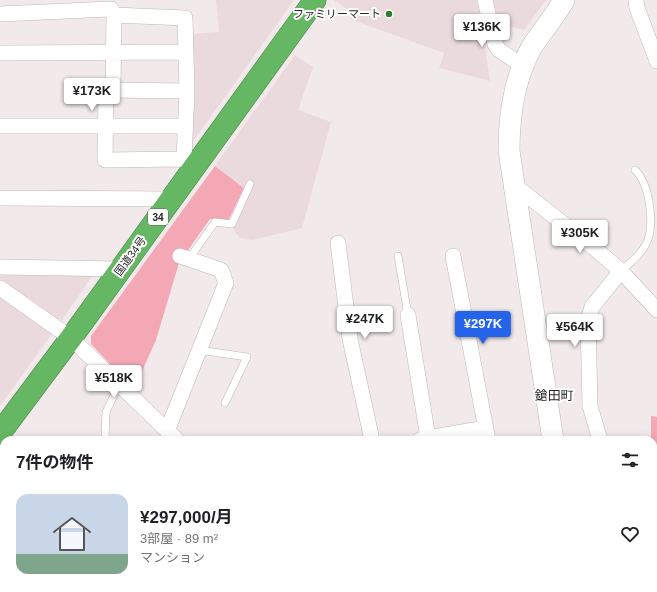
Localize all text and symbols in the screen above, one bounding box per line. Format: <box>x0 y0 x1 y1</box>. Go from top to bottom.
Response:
place label: ファミリーマート <box>293 8 381 20</box>
marker: ファミリーマート <box>384 9 394 19</box>
pin: ¥136K <box>454 14 510 48</box>
text: ¥136K <box>463 19 501 34</box>
pin: ¥173K <box>64 78 120 112</box>
text: ¥173K <box>73 83 111 98</box>
road number: 34 <box>148 209 168 225</box>
pin: ¥305K <box>552 220 608 254</box>
text: ¥305K <box>561 225 599 240</box>
street label: 国道34号 <box>112 234 148 278</box>
pin: ¥247K <box>337 306 393 340</box>
text: ¥247K <box>346 311 384 326</box>
pin: ¥297K <box>455 311 511 345</box>
pin: ¥564K <box>547 314 603 348</box>
text: ¥297K <box>464 316 502 331</box>
text: ¥564K <box>556 319 594 334</box>
pin: ¥518K <box>86 365 142 399</box>
text: ¥518K <box>95 370 133 385</box>
district label: 鎗田町 <box>534 388 574 403</box>
icon: filters <box>619 449 641 471</box>
text: 7件の物件 <box>16 453 93 472</box>
text: ¥297,000/月 <box>140 508 233 527</box>
icon: home <box>48 510 96 558</box>
icon: heart <box>619 523 641 545</box>
text: 3部屋 · 89 m² <box>140 531 218 546</box>
text: マンション <box>140 550 205 565</box>

